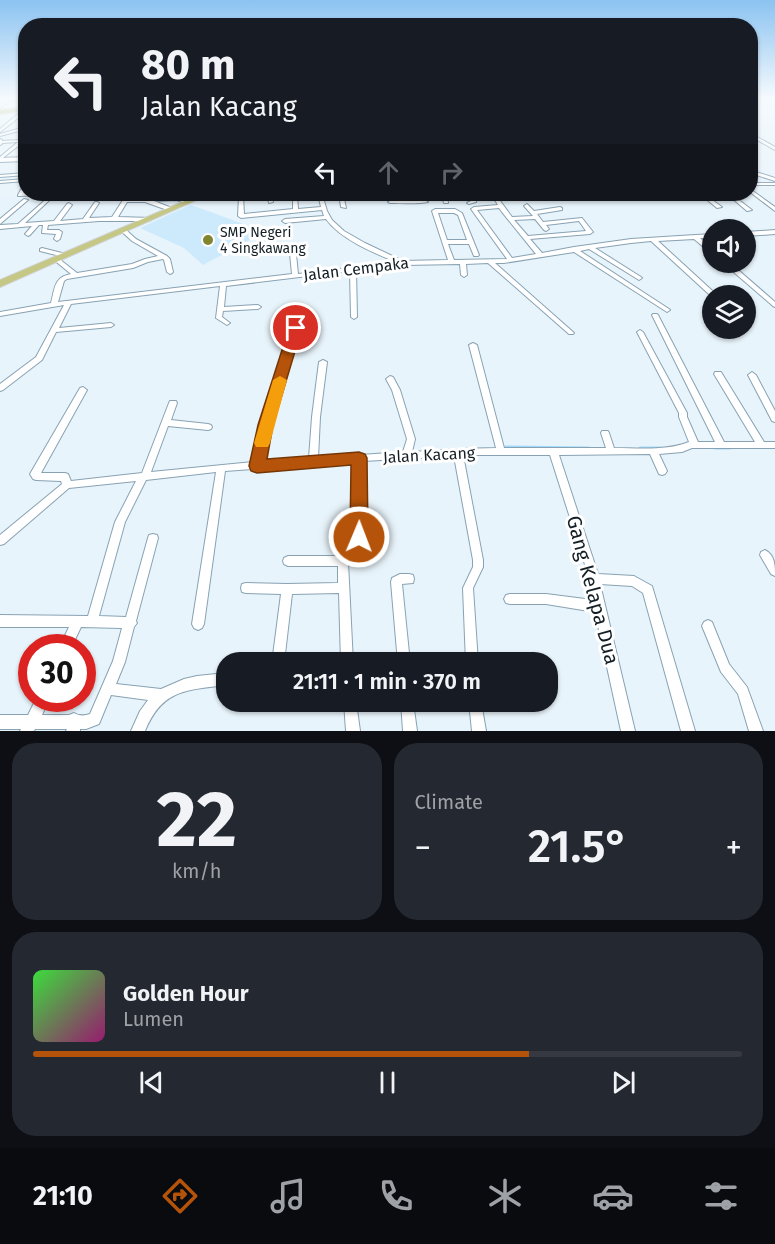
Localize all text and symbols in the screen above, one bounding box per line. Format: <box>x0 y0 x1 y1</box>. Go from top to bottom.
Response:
text: 80 m <box>141 40 235 90</box>
icon: left <box>42 42 120 120</box>
text: Jalan Kacang <box>141 91 297 123</box>
icon: left <box>309 156 342 189</box>
icon: ahead <box>372 156 405 189</box>
icon: right <box>435 156 468 189</box>
map controls <box>702 219 756 339</box>
button: sound <box>702 219 756 273</box>
place label: SMP Negeri 4 Singkawang <box>220 224 306 257</box>
marker: SMP Negeri 4 Singkawang <box>201 233 215 247</box>
street label: Jalan Cempaka <box>302 253 410 285</box>
button: layers <box>702 285 756 339</box>
pin <box>270 302 321 353</box>
icon: arrive <box>279 311 312 344</box>
street label: Jalan Kacang <box>382 443 476 467</box>
position arrow <box>327 505 391 569</box>
street label: Gang Kelapa Dua <box>562 513 624 667</box>
speed limit sign: 30 <box>18 634 96 712</box>
text: 21:11 · 1 min · 370 m <box>293 668 481 695</box>
text: 22 <box>156 773 237 867</box>
text: Climate <box>415 790 483 814</box>
text: 21.5° <box>528 820 629 874</box>
text: − <box>415 828 431 868</box>
text: + <box>726 828 742 868</box>
text: km/h <box>172 859 222 883</box>
text: Golden Hour <box>123 980 249 1007</box>
text: Lumen <box>123 1007 184 1031</box>
icon: previous <box>135 1066 168 1099</box>
icon: pause <box>371 1066 404 1099</box>
icon: next <box>607 1066 640 1099</box>
icon: directions <box>159 1175 201 1217</box>
icon: music <box>267 1175 309 1217</box>
icon: phone <box>375 1175 417 1217</box>
icon: climate <box>484 1175 526 1217</box>
icon: car <box>592 1175 634 1217</box>
icon: filters <box>700 1175 742 1217</box>
text: 21:10 <box>33 1180 93 1212</box>

